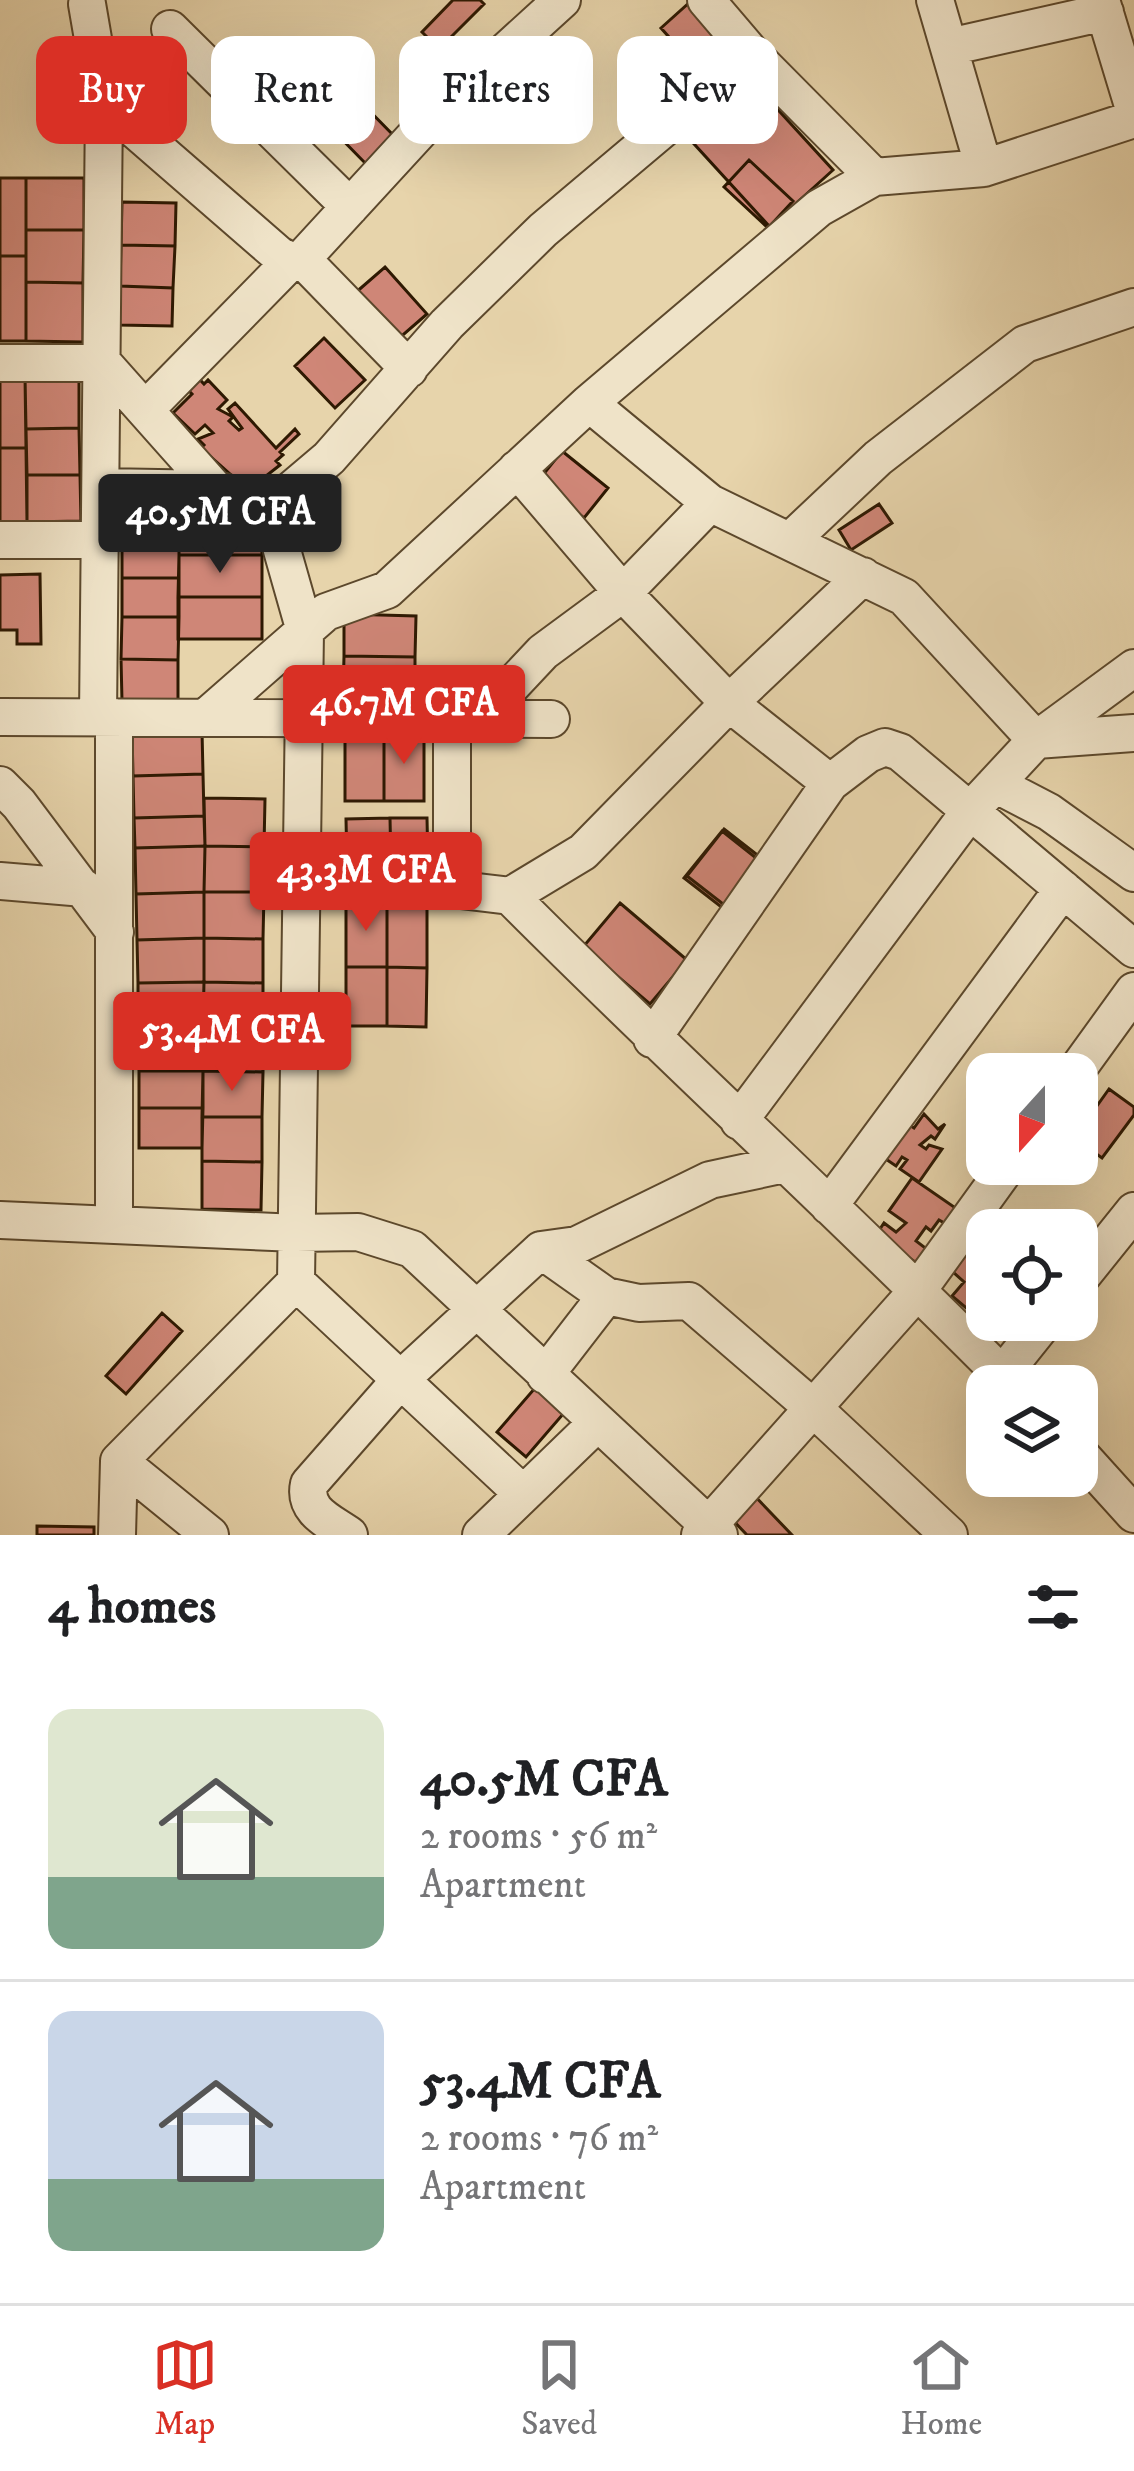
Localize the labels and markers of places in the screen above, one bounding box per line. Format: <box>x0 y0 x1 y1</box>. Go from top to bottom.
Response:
pin: 40.5M CFA <box>83 474 357 576</box>
pin: 46.7M CFA <box>267 665 541 767</box>
pin: 43.3M CFA <box>229 832 503 934</box>
pin: 53.4M CFA <box>95 992 369 1094</box>

